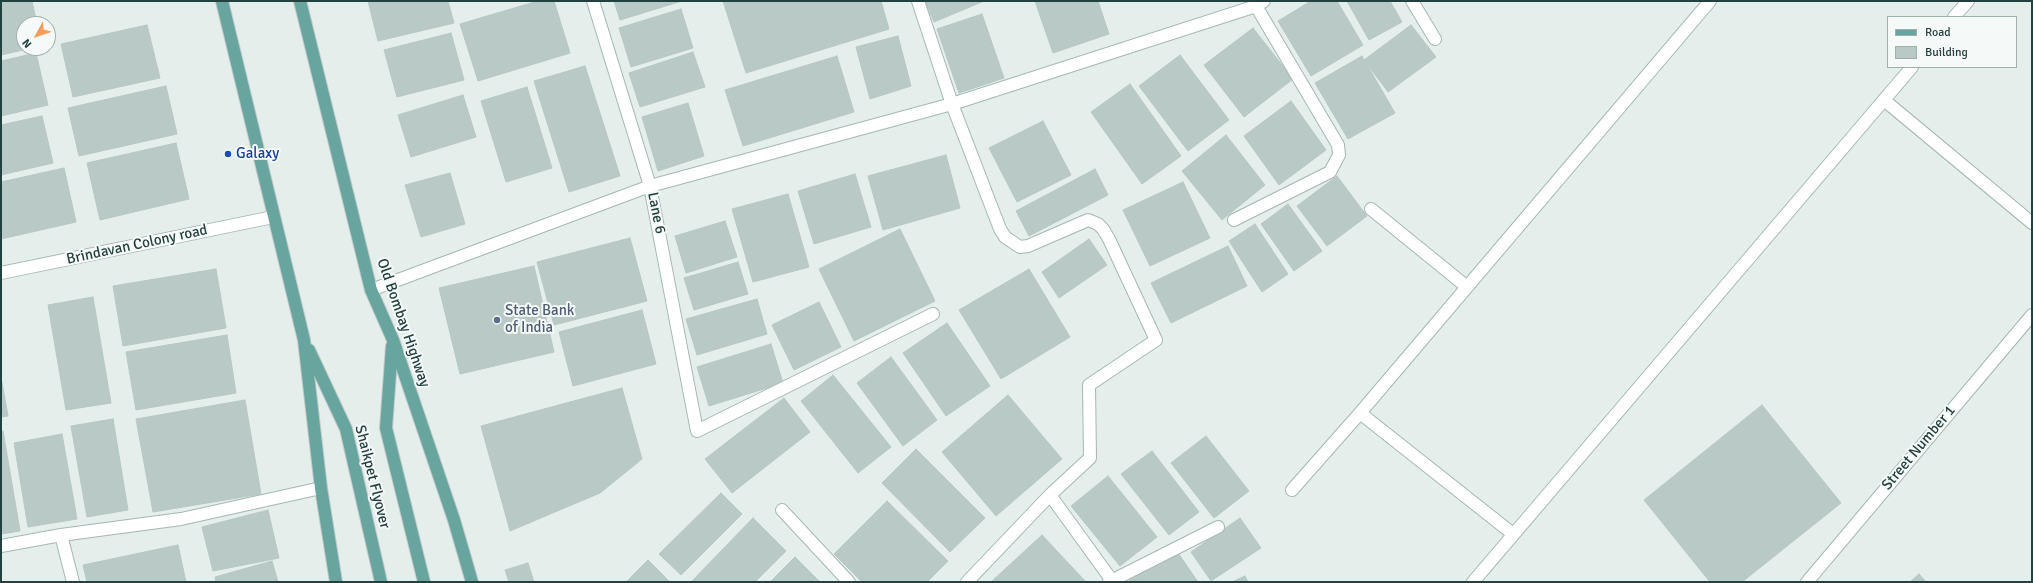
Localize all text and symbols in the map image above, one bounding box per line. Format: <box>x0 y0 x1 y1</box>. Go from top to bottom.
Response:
north arrow <box>16 16 56 56</box>
legend <box>1887 16 2017 68</box>
text: Road <box>1925 25 1951 40</box>
text: N <box>20 36 35 51</box>
text: Building <box>1925 45 1968 60</box>
place label: Galaxy <box>236 145 279 163</box>
marker: Galaxy <box>223 149 233 159</box>
street label: Lane 6 <box>643 190 669 236</box>
street label: Brindavan Colony road <box>65 221 209 269</box>
street label: Old Bombay Highway <box>373 256 433 390</box>
place label: State Bank of India <box>505 302 574 337</box>
marker: State Bank of India <box>492 315 502 325</box>
street label: Street Number 1 <box>1878 402 1960 494</box>
street label: Shaikpet Flyover <box>350 423 394 531</box>

